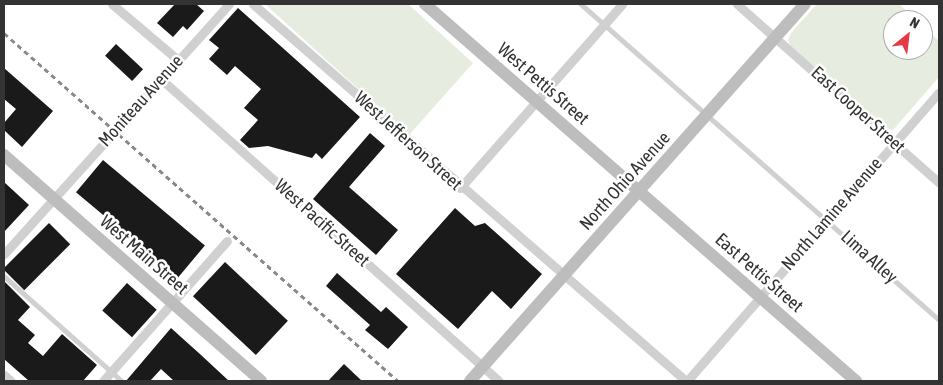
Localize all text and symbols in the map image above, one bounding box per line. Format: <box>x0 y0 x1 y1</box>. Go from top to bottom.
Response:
north arrow <box>883 10 933 60</box>
text: N <box>907 14 922 32</box>
street label: West Pettis Street <box>493 38 593 130</box>
street label: Moniteau Avenue <box>94 51 188 151</box>
street label: East Cooper Street <box>807 62 909 158</box>
street label: West Jefferson Street <box>350 87 466 195</box>
street label: North Ohio Avenue <box>575 127 675 235</box>
street label: North Lamine Avenue <box>777 153 887 275</box>
street label: West Pacific Street <box>270 175 374 271</box>
street label: West Main Street <box>95 211 193 299</box>
street label: Lima Alley <box>836 226 902 288</box>
street label: East Pettis Street <box>711 229 807 317</box>

